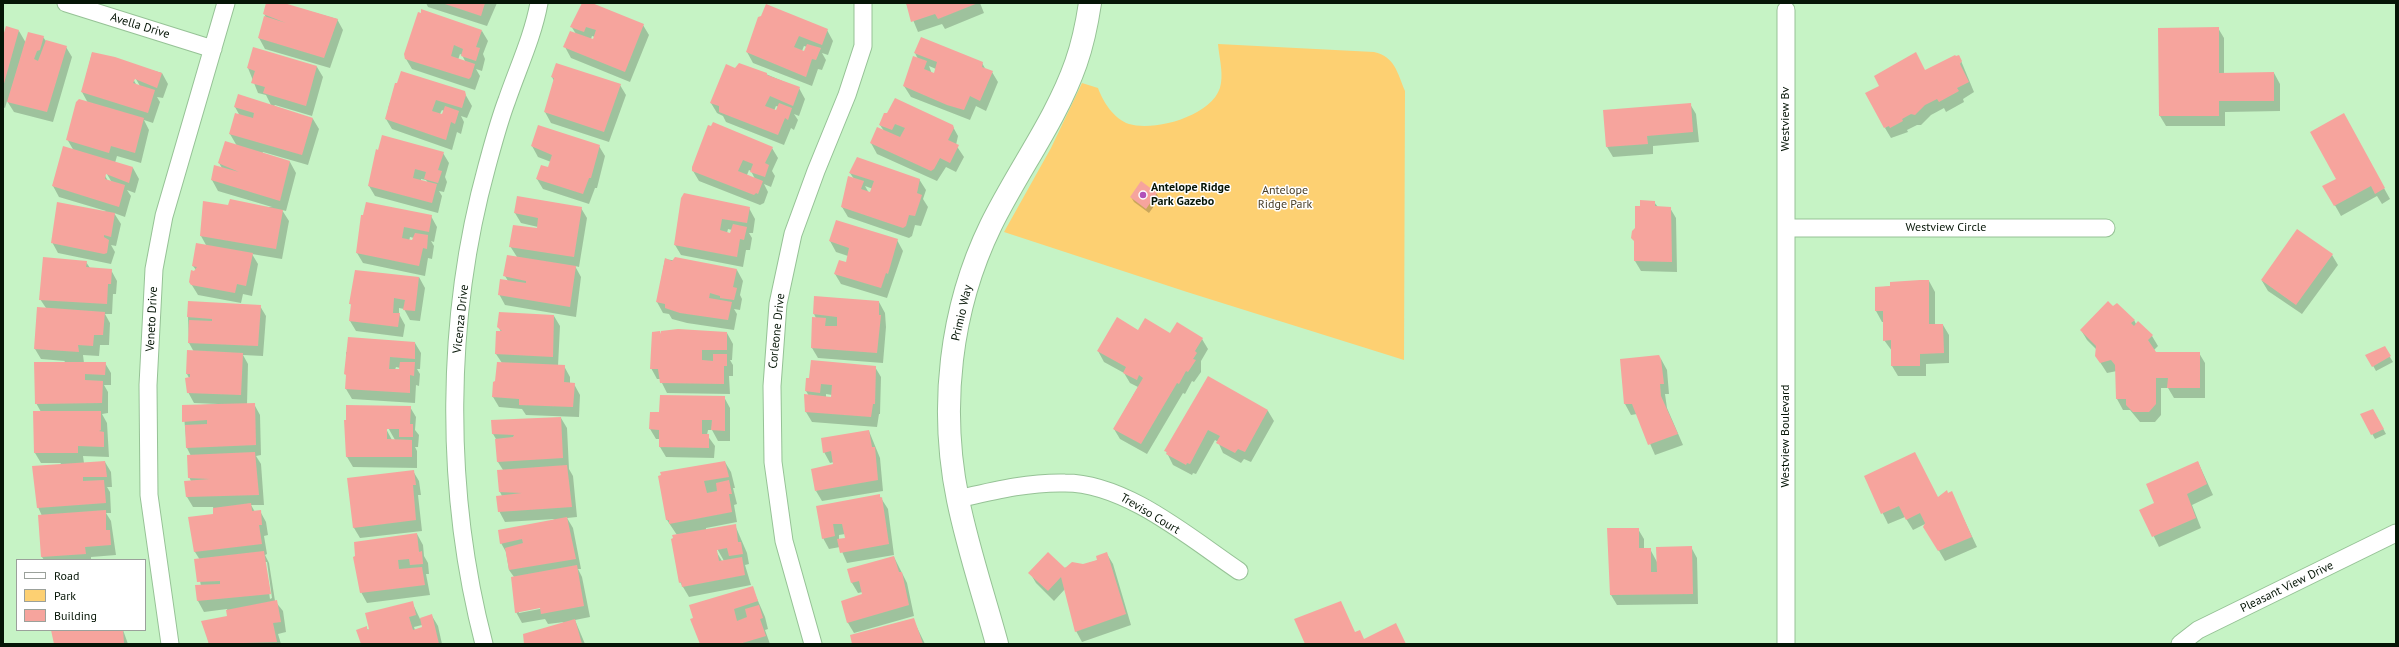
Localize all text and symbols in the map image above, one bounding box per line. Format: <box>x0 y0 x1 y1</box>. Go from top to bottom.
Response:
street label: Avella Drive <box>109 10 171 42</box>
street label: Westview Bv <box>1779 87 1793 151</box>
place label: Antelope Ridge Park Gazebo <box>1151 181 1230 209</box>
park label: Antelope Ridge Park <box>1258 184 1312 212</box>
marker: Antelope Ridge Park Gazebo <box>1138 190 1148 200</box>
street label: Westview Circle <box>1906 221 1986 235</box>
street label: Vicenza Drive <box>450 284 472 354</box>
street label: Primio Way <box>949 284 975 342</box>
street label: Veneto Drive <box>143 286 161 352</box>
street label: Corleone Drive <box>766 293 788 369</box>
street label: Westview Boulevard <box>1779 384 1793 488</box>
street label: Treviso Court <box>1118 491 1182 537</box>
street label: Pleasant View Drive <box>2238 558 2336 616</box>
legend <box>16 559 146 631</box>
text: Road <box>54 568 79 583</box>
text: Park <box>54 588 76 603</box>
text: Building <box>54 608 97 623</box>

